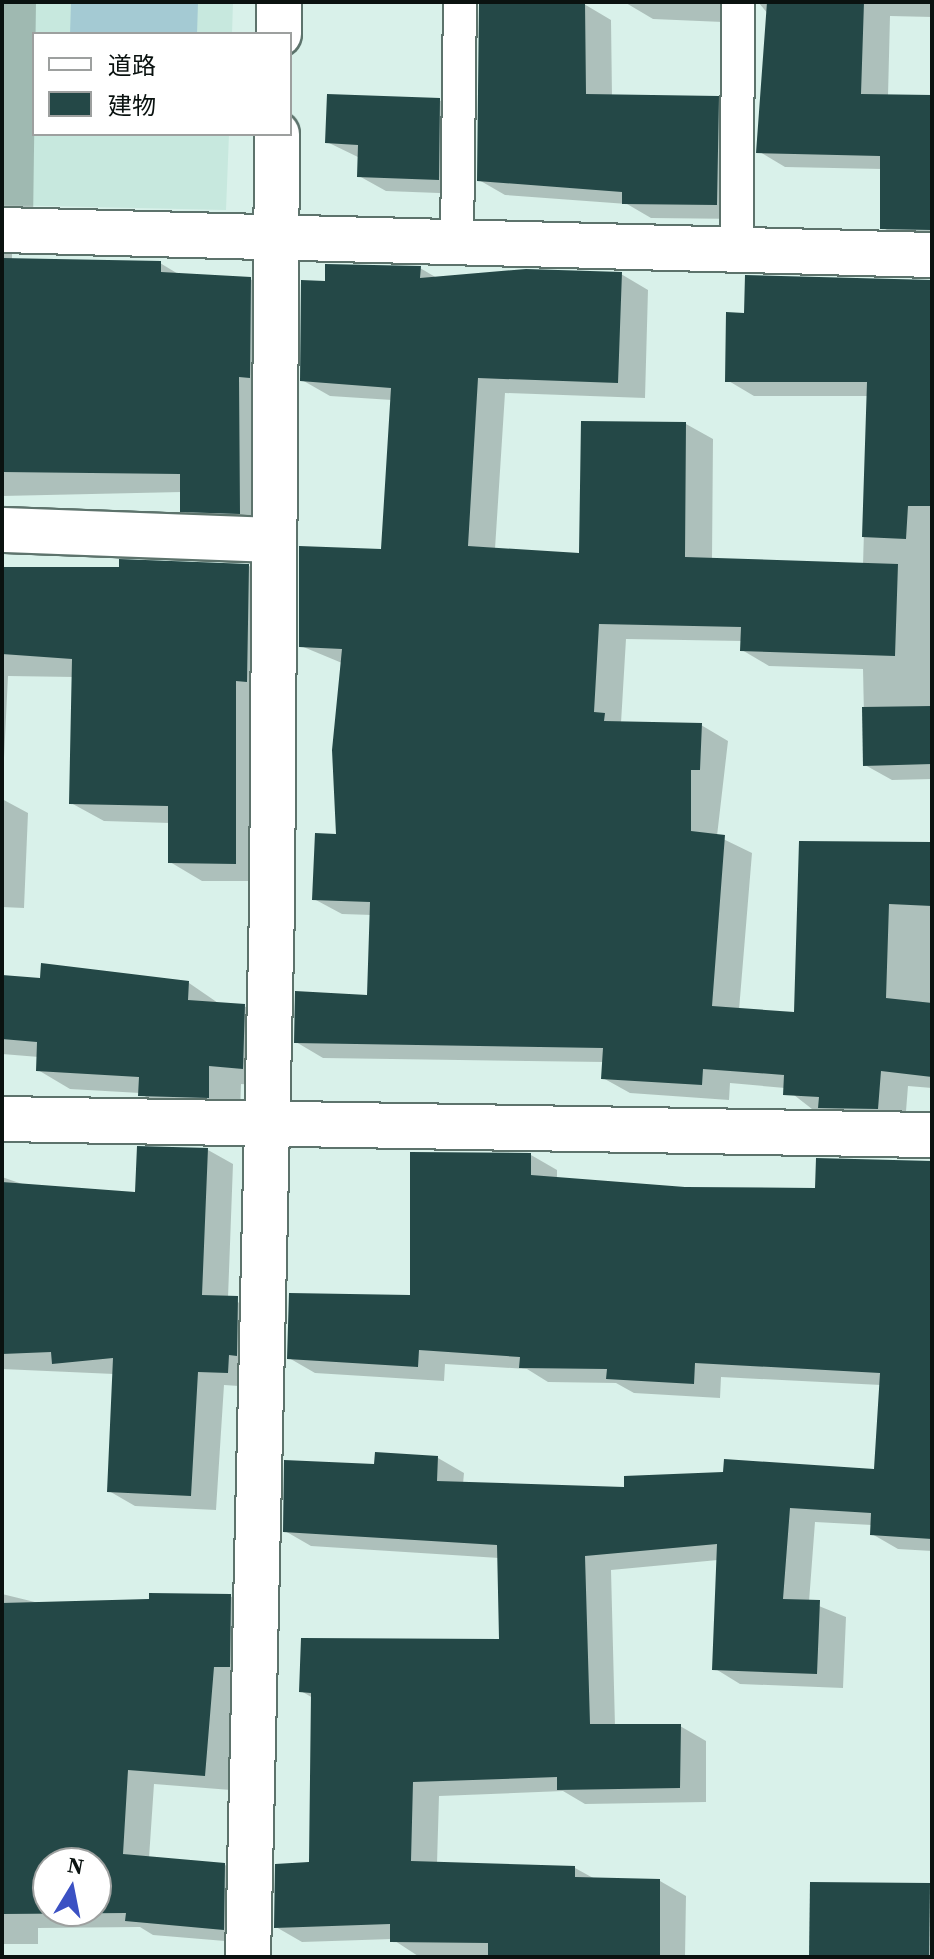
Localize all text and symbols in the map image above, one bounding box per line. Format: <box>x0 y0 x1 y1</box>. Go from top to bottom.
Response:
legend <box>32 32 292 136</box>
text: 道路 <box>108 49 156 82</box>
text: 建物 <box>108 89 156 122</box>
north arrow <box>32 1847 112 1927</box>
text: N <box>65 1849 86 1881</box>

